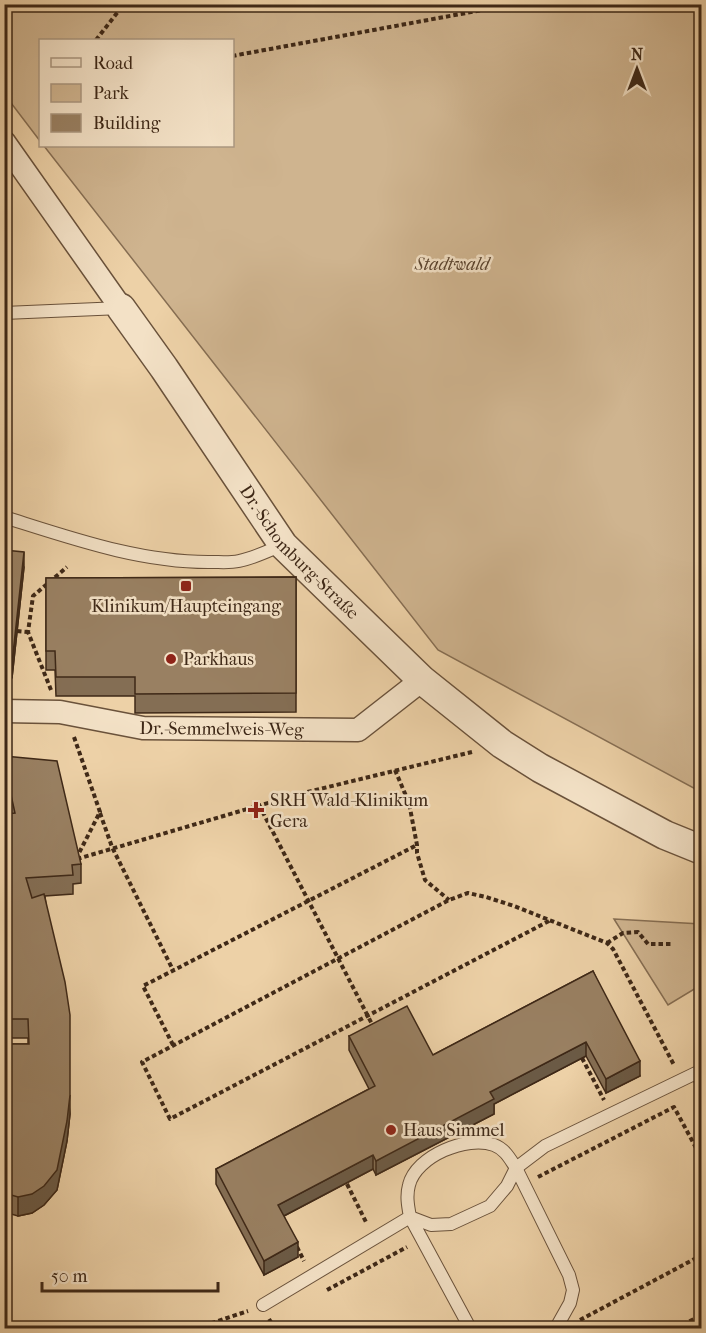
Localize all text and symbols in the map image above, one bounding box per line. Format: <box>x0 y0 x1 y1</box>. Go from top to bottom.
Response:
legend <box>39 39 234 147</box>
north arrow <box>607 39 667 99</box>
text: N <box>631 45 644 64</box>
text: Road <box>93 53 133 74</box>
text: Park <box>93 83 130 104</box>
text: Building <box>93 113 161 134</box>
park label: Stadtwald <box>414 254 492 275</box>
street label: Dr.-Schomburg-Straße <box>235 481 364 624</box>
marker: Klinikum/Haupteingang <box>179 579 193 593</box>
place label: Klinikum/Haupteingang <box>91 596 281 617</box>
place label: Parkhaus <box>183 649 254 670</box>
marker: Parkhaus <box>164 652 178 666</box>
street label: Dr.-Semmelweis-Weg <box>139 717 304 740</box>
place label: SRH Wald-Klinikum Gera <box>270 790 428 832</box>
marker: SRH Wald-Klinikum Gera <box>247 801 265 819</box>
place label: Haus Simmel <box>403 1120 504 1141</box>
marker: Haus Simmel <box>384 1123 398 1137</box>
scale bar <box>42 1255 218 1293</box>
text: 50 m <box>51 1266 88 1287</box>

